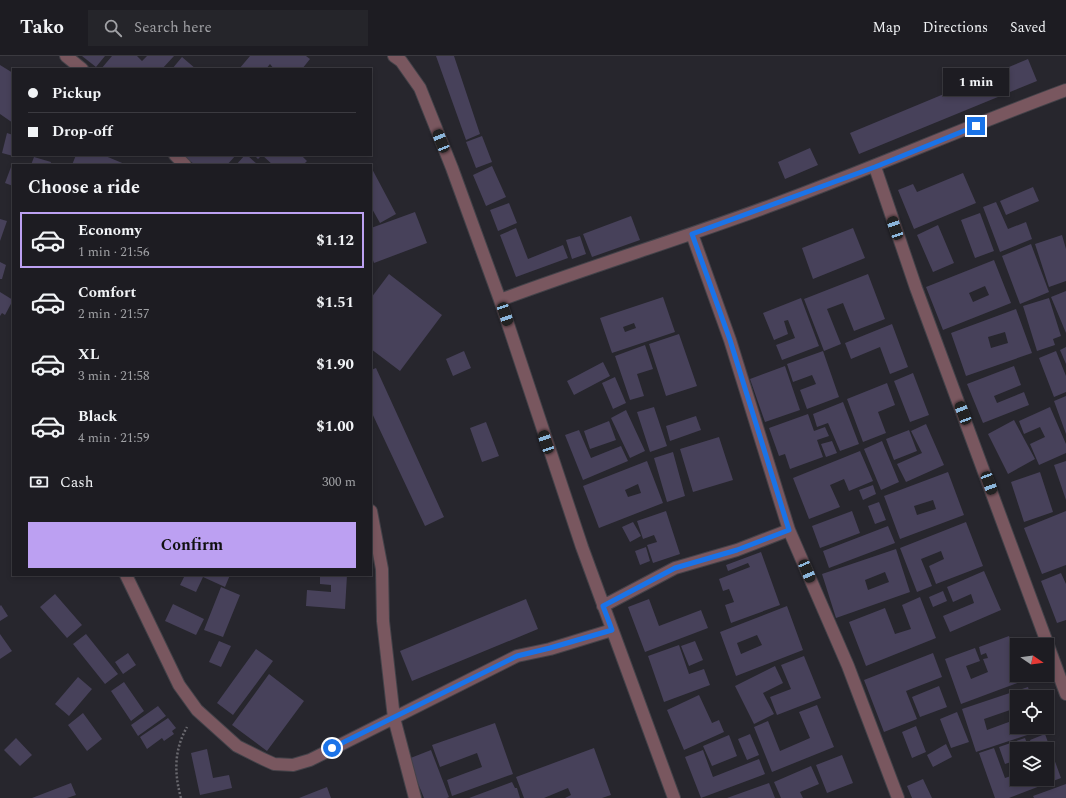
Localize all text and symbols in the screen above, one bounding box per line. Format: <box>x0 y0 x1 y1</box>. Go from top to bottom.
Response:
search box <box>88 10 368 46</box>
text: Tako <box>20 13 64 42</box>
text: Search here <box>134 16 212 39</box>
icon: search <box>102 17 124 39</box>
text: Map <box>873 17 901 38</box>
text: Directions <box>923 17 988 38</box>
text: Saved <box>1010 17 1046 38</box>
callout: 1 min <box>943 68 1009 96</box>
text: 1 min <box>959 72 993 92</box>
text: Pickup <box>52 82 101 105</box>
route end <box>967 117 985 135</box>
text: Drop-off <box>52 120 113 143</box>
car <box>431 128 451 154</box>
text: Choose a ride <box>28 174 140 201</box>
car <box>885 215 905 241</box>
text: Economy <box>78 219 142 242</box>
icon: car <box>30 222 66 258</box>
text: $1.12 <box>316 229 354 252</box>
text: 1 min · 21:56 <box>78 242 150 262</box>
text: Comfort <box>78 281 136 304</box>
icon: car <box>30 284 66 320</box>
text: $1.51 <box>316 291 354 314</box>
car <box>496 301 514 327</box>
text: 2 min · 21:57 <box>78 304 150 324</box>
text: XL <box>78 343 99 366</box>
icon: car <box>30 346 66 382</box>
text: $1.90 <box>316 353 354 376</box>
text: 3 min · 21:58 <box>78 366 150 386</box>
car <box>953 400 973 426</box>
text: Black <box>78 405 117 428</box>
icon: car <box>30 408 66 444</box>
text: $1.00 <box>316 415 354 438</box>
text: 4 min · 21:59 <box>78 428 150 448</box>
car <box>537 429 555 455</box>
car <box>979 470 999 496</box>
icon: cash <box>28 471 50 493</box>
text: Cash <box>60 471 93 494</box>
text: 300 m <box>322 472 356 492</box>
button: Confirm <box>28 522 356 568</box>
car <box>797 558 817 584</box>
north arrow <box>1010 638 1054 682</box>
map controls <box>1010 638 1054 786</box>
button: locate <box>1010 690 1054 734</box>
route start <box>323 739 341 757</box>
button: layers <box>1010 742 1054 786</box>

